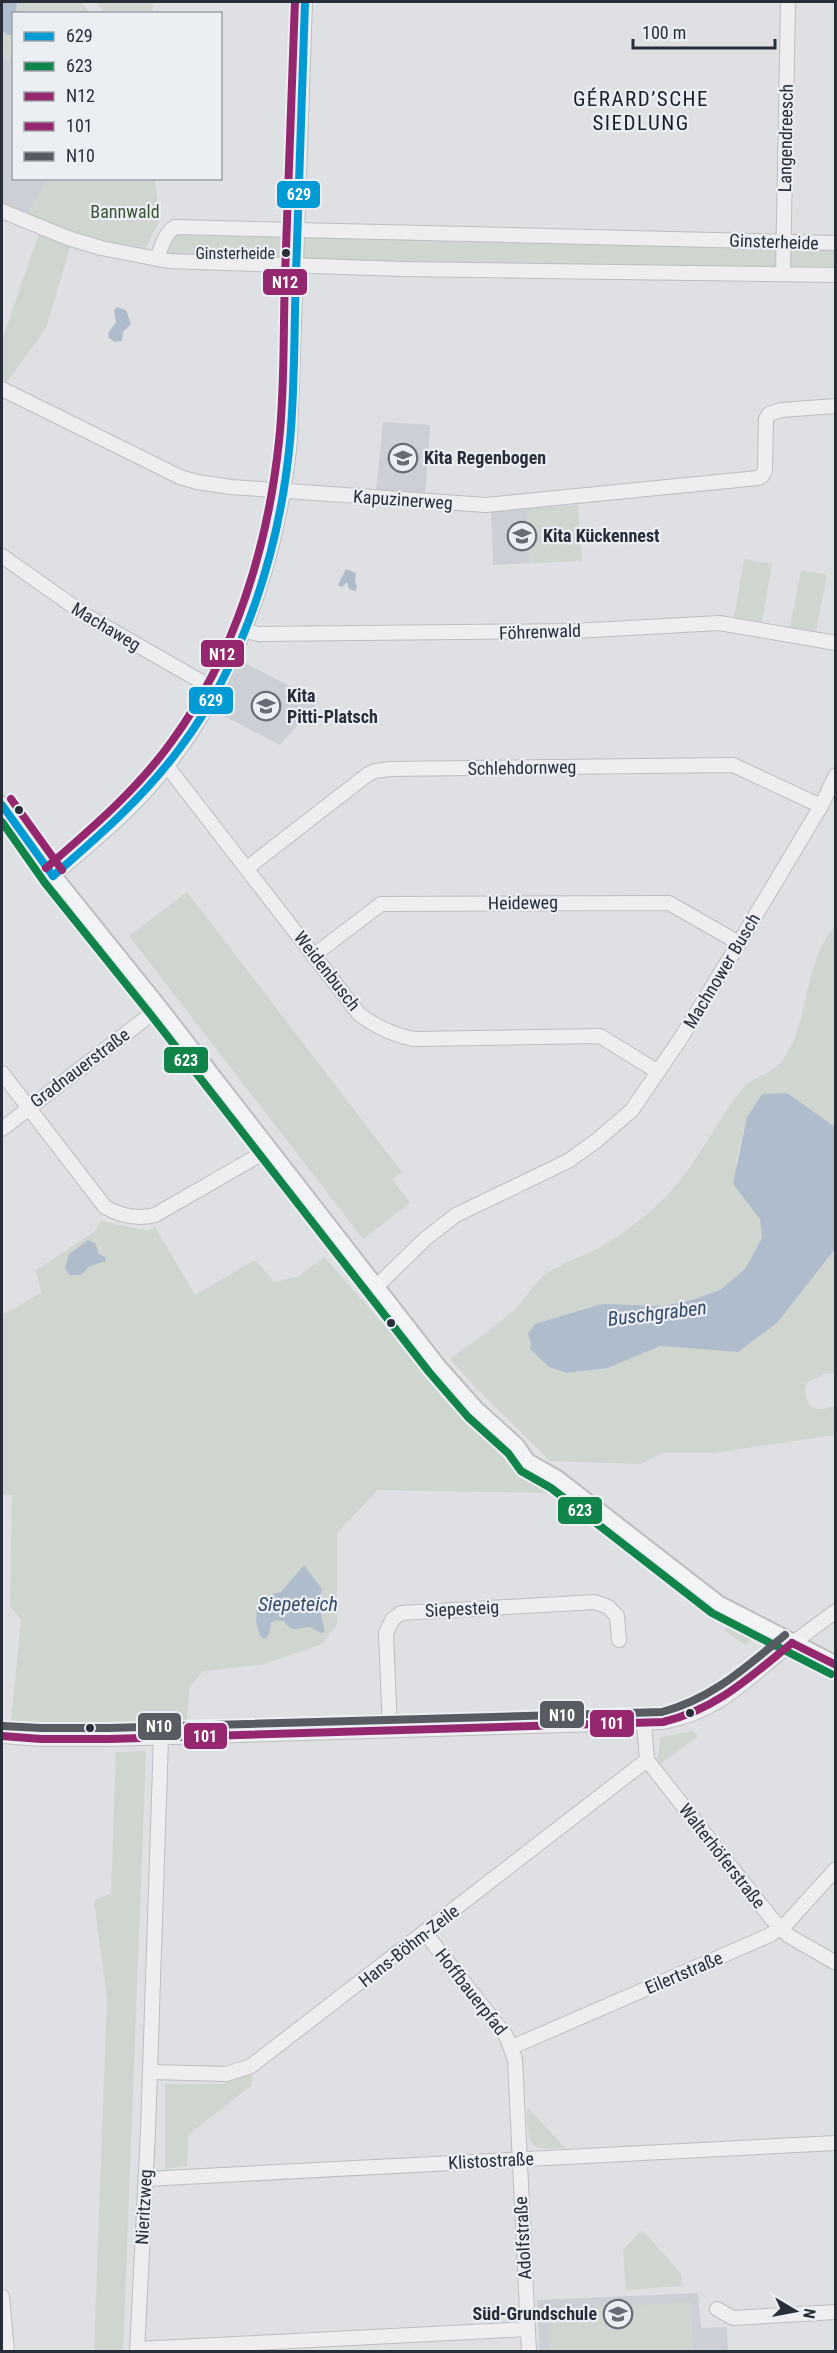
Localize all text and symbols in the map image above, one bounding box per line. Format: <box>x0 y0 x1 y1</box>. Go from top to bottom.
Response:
legend <box>12 12 222 180</box>
scale bar <box>633 12 776 50</box>
text: 100 m <box>642 22 686 43</box>
text: 629 <box>66 25 93 46</box>
text: 623 <box>66 55 93 76</box>
street label: Langendreesch <box>774 84 797 192</box>
text: N12 <box>66 85 95 106</box>
district label: GÉRARD’SCHE SIEDLUNG <box>573 87 709 135</box>
text: 101 <box>66 115 93 136</box>
text: N10 <box>66 145 95 166</box>
line badge: 629 <box>276 180 321 209</box>
text: 629 <box>287 185 311 204</box>
park label: Bannwald <box>90 201 160 222</box>
street label: Ginsterheide <box>729 229 819 254</box>
place label: Ginsterheide <box>195 244 275 263</box>
marker: Ginsterheide <box>280 247 292 259</box>
line badge: N12 <box>262 268 308 296</box>
text: N12 <box>272 273 298 292</box>
school or university icon: Kita Regenbogen <box>387 442 419 474</box>
place label: Kita Regenbogen <box>424 447 546 468</box>
street label: Kapuzinerweg <box>352 486 454 513</box>
school or university icon: Kita Kückennest <box>506 520 538 552</box>
place label: Kita Kückennest <box>543 525 660 546</box>
street label: Machaweg <box>68 598 145 655</box>
street label: Föhrenwald <box>499 620 581 643</box>
line badge: N12 <box>200 639 245 668</box>
text: N12 <box>209 645 235 664</box>
place label: Kita Pitti-Platsch <box>287 685 378 727</box>
line badge: 629 <box>188 686 234 715</box>
school or university icon: Kita Pitti-Platsch <box>250 690 282 722</box>
text: 629 <box>199 691 223 710</box>
street label: Schlehdornweg <box>467 756 577 779</box>
unlabelled marker <box>13 804 25 816</box>
street label: Heideweg <box>488 891 558 914</box>
street label: Machnower Busch <box>679 909 764 1032</box>
street label: Weidenbusch <box>290 927 365 1015</box>
street label: Gradnauerstraße <box>26 1024 133 1112</box>
line badge: 623 <box>163 1046 209 1074</box>
text: 623 <box>174 1051 198 1070</box>
water label: Buschgraben <box>606 1295 708 1331</box>
unlabelled marker <box>385 1317 397 1329</box>
line badge: 623 <box>557 1496 603 1525</box>
text: 623 <box>568 1501 592 1520</box>
water label: Siepeteich <box>258 1592 338 1616</box>
street label: Siepesteig <box>424 1596 500 1621</box>
line badge: N10 <box>539 1700 585 1729</box>
text: N10 <box>549 1706 575 1725</box>
unlabelled marker <box>684 1707 696 1719</box>
line badge: 101 <box>589 1709 635 1738</box>
line badge: N10 <box>137 1712 182 1741</box>
text: 101 <box>600 1714 624 1733</box>
text: N10 <box>146 1717 172 1736</box>
unlabelled marker <box>84 1722 96 1734</box>
line badge: 101 <box>183 1722 228 1750</box>
text: 101 <box>193 1727 217 1746</box>
street label: Walterhöferstraße <box>675 1799 770 1912</box>
street label: Hans-Böhm-Zeile <box>355 1900 463 1991</box>
street label: Hoffbauerpfad <box>431 1944 512 2039</box>
street label: Eilertstraße <box>642 1947 726 1998</box>
street label: Klistostraße <box>448 2148 534 2173</box>
street label: Nieritzweg <box>131 2169 156 2245</box>
street label: Adolfstraße <box>510 2196 535 2280</box>
north arrow <box>765 2281 825 2341</box>
school or university icon: Süd-Grundschule <box>602 2298 634 2330</box>
place label: Süd-Grundschule <box>473 2303 597 2324</box>
text: N <box>799 2307 819 2320</box>

